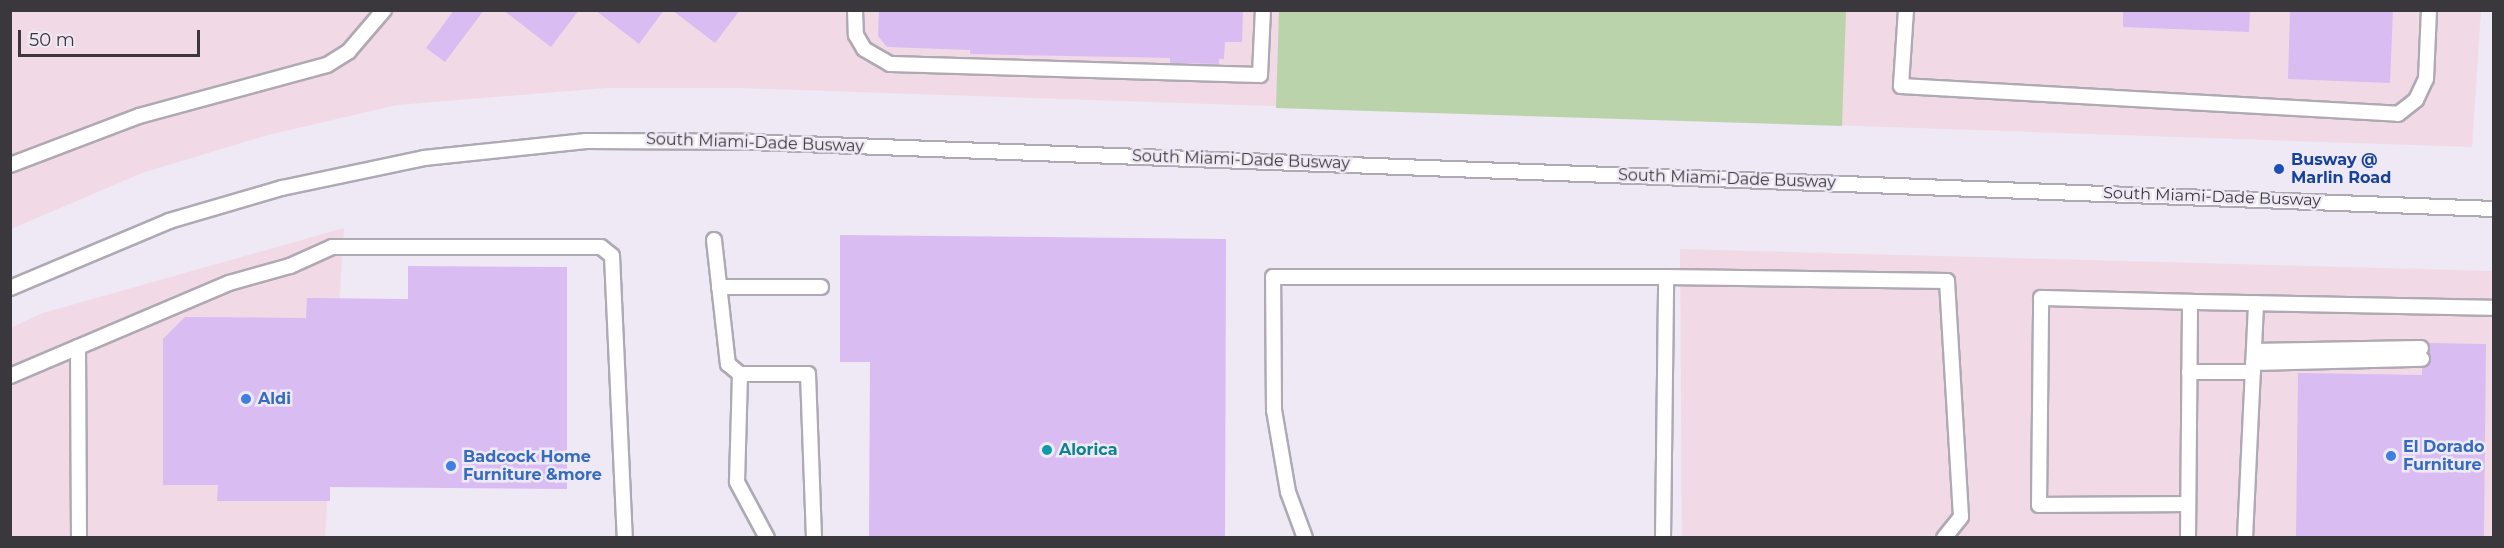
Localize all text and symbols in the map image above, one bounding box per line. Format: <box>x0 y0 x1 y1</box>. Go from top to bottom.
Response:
scale bar <box>21 18 202 56</box>
text: 50 m <box>29 29 75 51</box>
street label: South Miami-Dade Busway <box>646 130 864 156</box>
street label: South Miami-Dade Busway <box>1132 147 1350 173</box>
place label: Busway @ Marlin Road <box>2291 150 2391 188</box>
marker: Busway @ Marlin Road <box>2272 162 2286 176</box>
street label: South Miami-Dade Busway <box>1618 166 1836 192</box>
street label: South Miami-Dade Busway <box>2103 184 2321 210</box>
place label: Aldi <box>258 389 291 409</box>
marker: Aldi <box>239 392 253 406</box>
place label: El Dorado Furniture <box>2403 437 2485 475</box>
place label: Alorica <box>1059 440 1118 460</box>
marker: Alorica <box>1040 443 1054 457</box>
place label: Badcock Home Furniture &more <box>463 447 602 485</box>
marker: El Dorado Furniture <box>2384 449 2398 463</box>
marker: Badcock Home Furniture &more <box>444 459 458 473</box>

